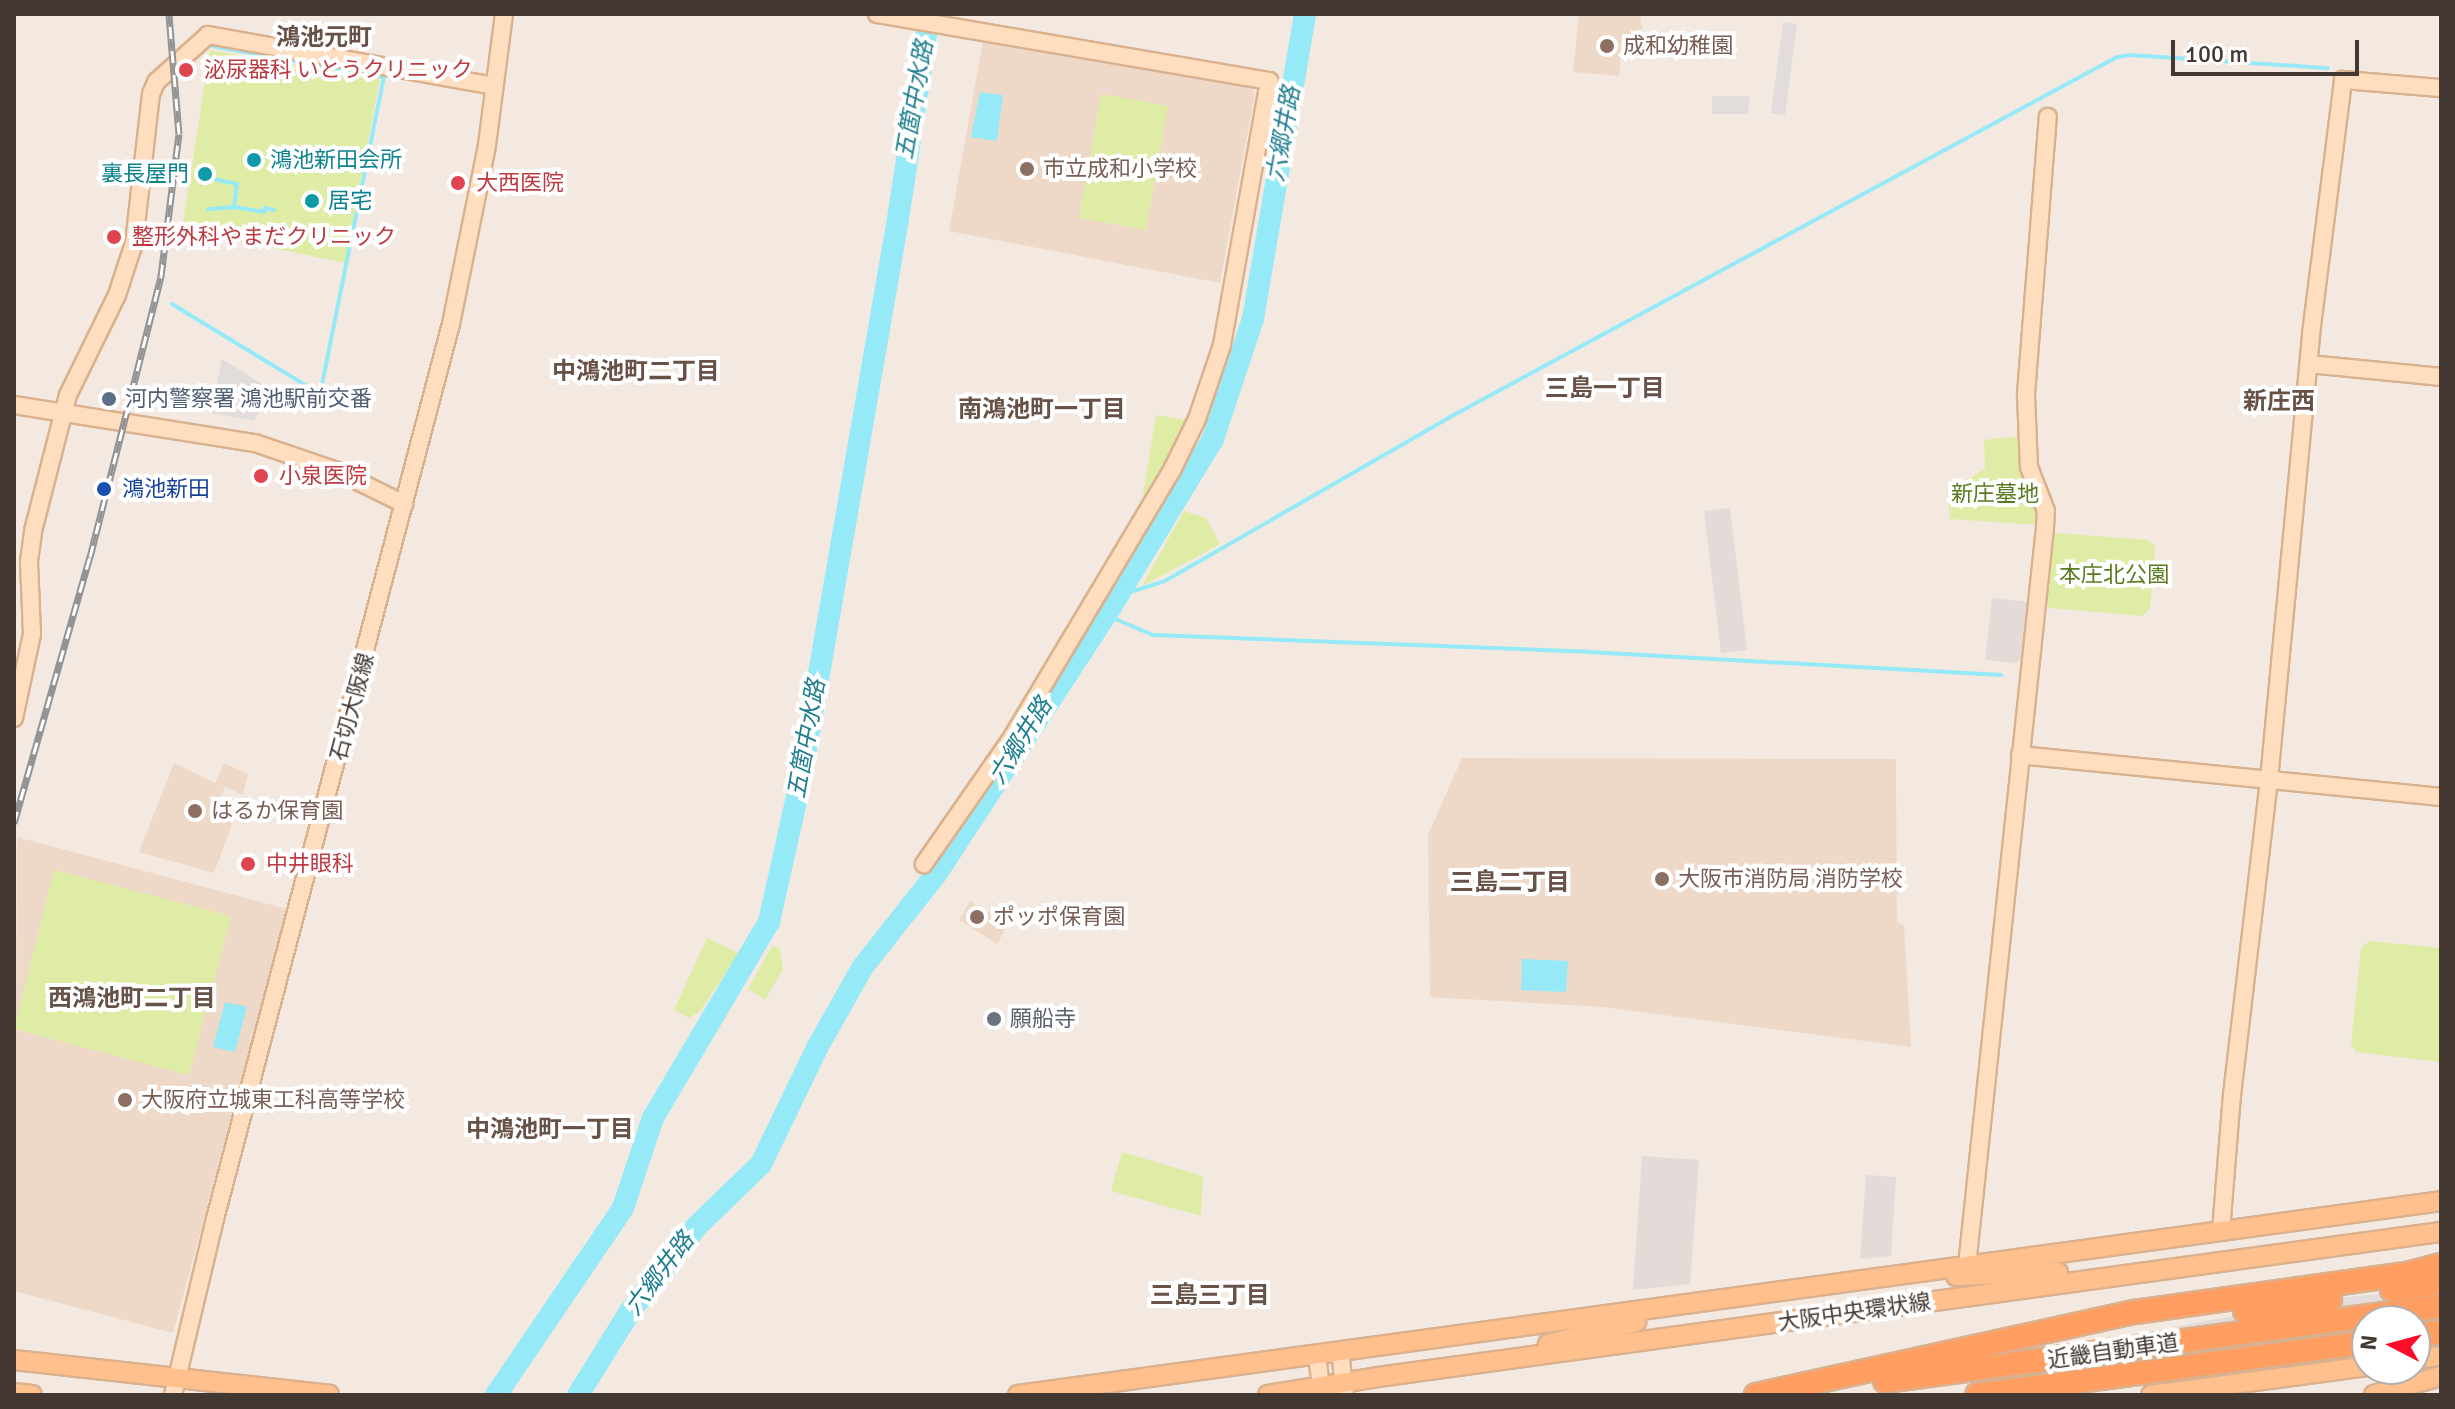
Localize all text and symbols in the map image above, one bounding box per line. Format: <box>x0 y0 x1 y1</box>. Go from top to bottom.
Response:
district label: 鴻池元町 <box>276 24 372 52</box>
scale bar <box>2175 24 2363 74</box>
place label: 成和幼稚園 <box>1623 33 1733 59</box>
marker: 成和幼稚園 <box>1598 37 1616 55</box>
water label: 五箇中水路 <box>890 38 940 162</box>
text: 100 m <box>2185 39 2248 69</box>
place label: 泌尿器科 いとうクリニック <box>204 57 473 83</box>
marker: 泌尿器科 いとうクリニック <box>175 59 197 81</box>
water label: 六郷井路 <box>1261 84 1307 184</box>
place label: 鴻池新田会所 <box>270 147 402 173</box>
marker: 鴻池新田会所 <box>245 151 263 169</box>
place label: 市立成和小学校 <box>1043 156 1197 182</box>
marker: 市立成和小学校 <box>1018 160 1036 178</box>
place label: 裏長屋門 <box>101 161 189 187</box>
marker: 裏長屋門 <box>196 165 214 183</box>
place label: 大西医院 <box>476 170 564 196</box>
marker: 大西医院 <box>447 172 469 194</box>
place label: 居宅 <box>328 188 372 214</box>
marker: 居宅 <box>303 192 321 210</box>
place label: 整形外科やまだクリニック <box>132 224 396 250</box>
marker: 整形外科やまだクリニック <box>103 226 125 248</box>
district label: 中鴻池町二丁目 <box>552 358 720 386</box>
district label: 三島一丁目 <box>1545 375 1665 403</box>
place label: 河内警察署 鴻池駅前交番 <box>125 386 372 412</box>
district label: 新庄西 <box>2243 388 2315 416</box>
marker: 河内警察署 鴻池駅前交番 <box>100 390 118 408</box>
district label: 南鴻池町一丁目 <box>958 396 1126 424</box>
place label: 小泉医院 <box>279 463 367 489</box>
marker: 小泉医院 <box>250 465 272 487</box>
place label: 鴻池新田 <box>122 476 210 502</box>
marker: 鴻池新田 <box>93 478 115 500</box>
park label: 新庄墓地 <box>1951 481 2039 507</box>
park label: 本庄北公園 <box>2059 562 2169 588</box>
street label: 石切大阪線 <box>325 650 379 764</box>
water label: 五箇中水路 <box>782 677 832 801</box>
water label: 六郷井路 <box>983 693 1059 789</box>
place label: はるか保育園 <box>211 798 343 824</box>
marker: はるか保育園 <box>186 802 204 820</box>
place label: 中井眼科 <box>266 851 354 877</box>
marker: 中井眼科 <box>237 853 259 875</box>
place label: 大阪市消防局 消防学校 <box>1678 866 1903 892</box>
district label: 三島二丁目 <box>1450 869 1570 897</box>
marker: 大阪市消防局 消防学校 <box>1653 870 1671 888</box>
place label: ポッポ保育園 <box>993 904 1125 930</box>
marker: ポッポ保育園 <box>968 908 986 926</box>
district label: 西鴻池町二丁目 <box>48 985 216 1013</box>
place label: 願船寺 <box>1010 1006 1076 1032</box>
marker: 願船寺 <box>985 1010 1003 1028</box>
place label: 大阪府立城東工科高等学校 <box>141 1087 405 1113</box>
marker: 大阪府立城東工科高等学校 <box>116 1091 134 1109</box>
district label: 中鴻池町一丁目 <box>466 1116 634 1144</box>
water label: 六郷井路 <box>620 1227 700 1321</box>
district label: 三島三丁目 <box>1150 1282 1270 1310</box>
street label: 大阪中央環状線 <box>1776 1288 1932 1336</box>
north arrow <box>2351 1305 2431 1385</box>
street label: 近畿自動車道 <box>2046 1329 2180 1373</box>
text: N <box>2354 1334 2383 1352</box>

